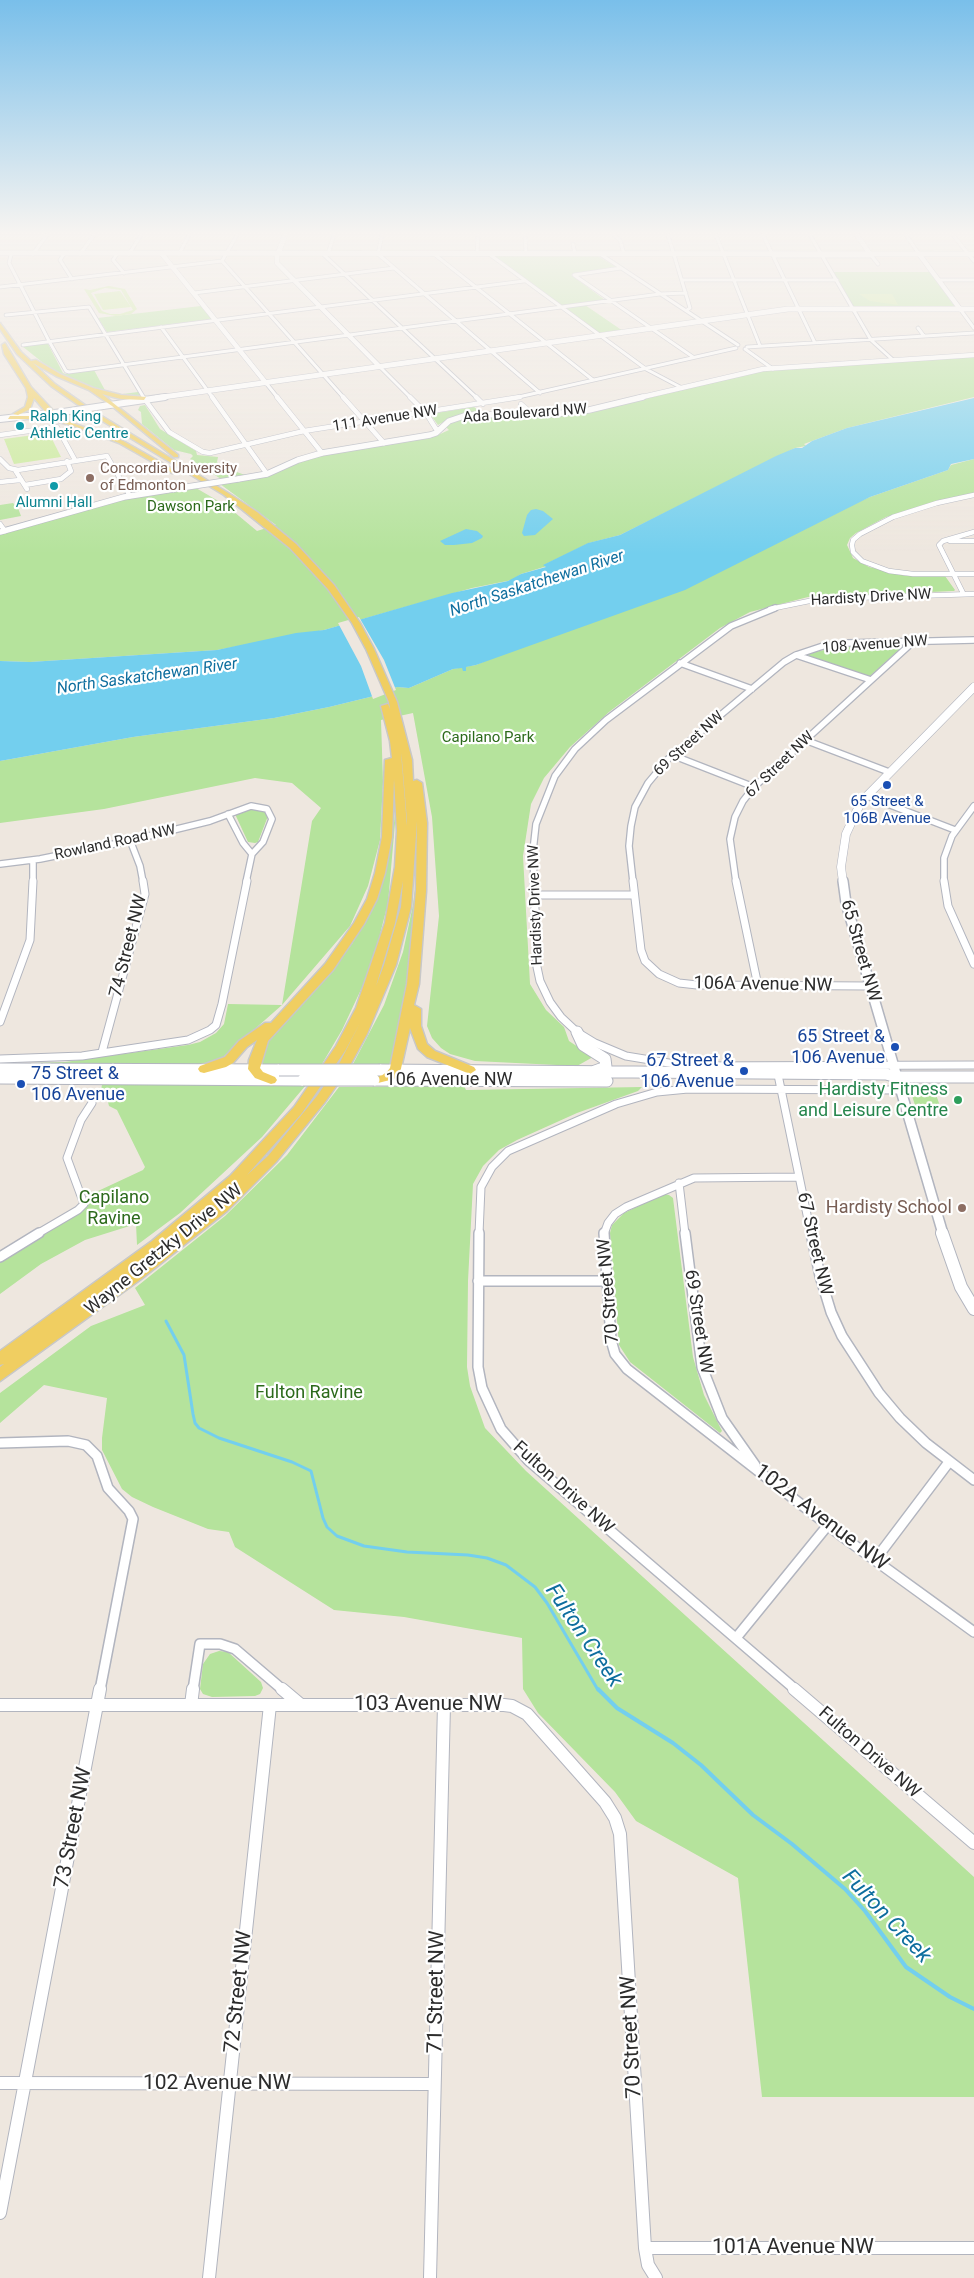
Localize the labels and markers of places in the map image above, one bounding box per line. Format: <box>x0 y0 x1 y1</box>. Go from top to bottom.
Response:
place label: Ralph King Athletic Centre <box>30 408 128 443</box>
marker: Ralph King Athletic Centre <box>14 420 26 432</box>
place label: Concordia University of Edmonton <box>100 460 237 495</box>
marker: Concordia University of Edmonton <box>84 472 96 484</box>
marker: Alumni Hall <box>48 480 60 492</box>
place label: Alumni Hall <box>16 494 92 512</box>
marker: 65 Street & 106B Avenue <box>881 779 893 791</box>
place label: 65 Street & 106B Avenue <box>843 793 931 828</box>
place label: 65 Street & 106 Avenue <box>791 1026 885 1068</box>
marker: 65 Street & 106 Avenue <box>889 1041 901 1053</box>
place label: 67 Street & 106 Avenue <box>640 1050 734 1092</box>
place label: 75 Street & 106 Avenue <box>31 1063 125 1106</box>
marker: 67 Street & 106 Avenue <box>738 1065 750 1077</box>
marker: 75 Street & 106 Avenue <box>15 1078 27 1090</box>
place label: Hardisty Fitness and Leisure Centre <box>798 1079 948 1122</box>
marker: Hardisty Fitness and Leisure Centre <box>952 1094 964 1106</box>
place label: Hardisty School <box>826 1197 952 1219</box>
marker: Hardisty School <box>956 1202 968 1214</box>

